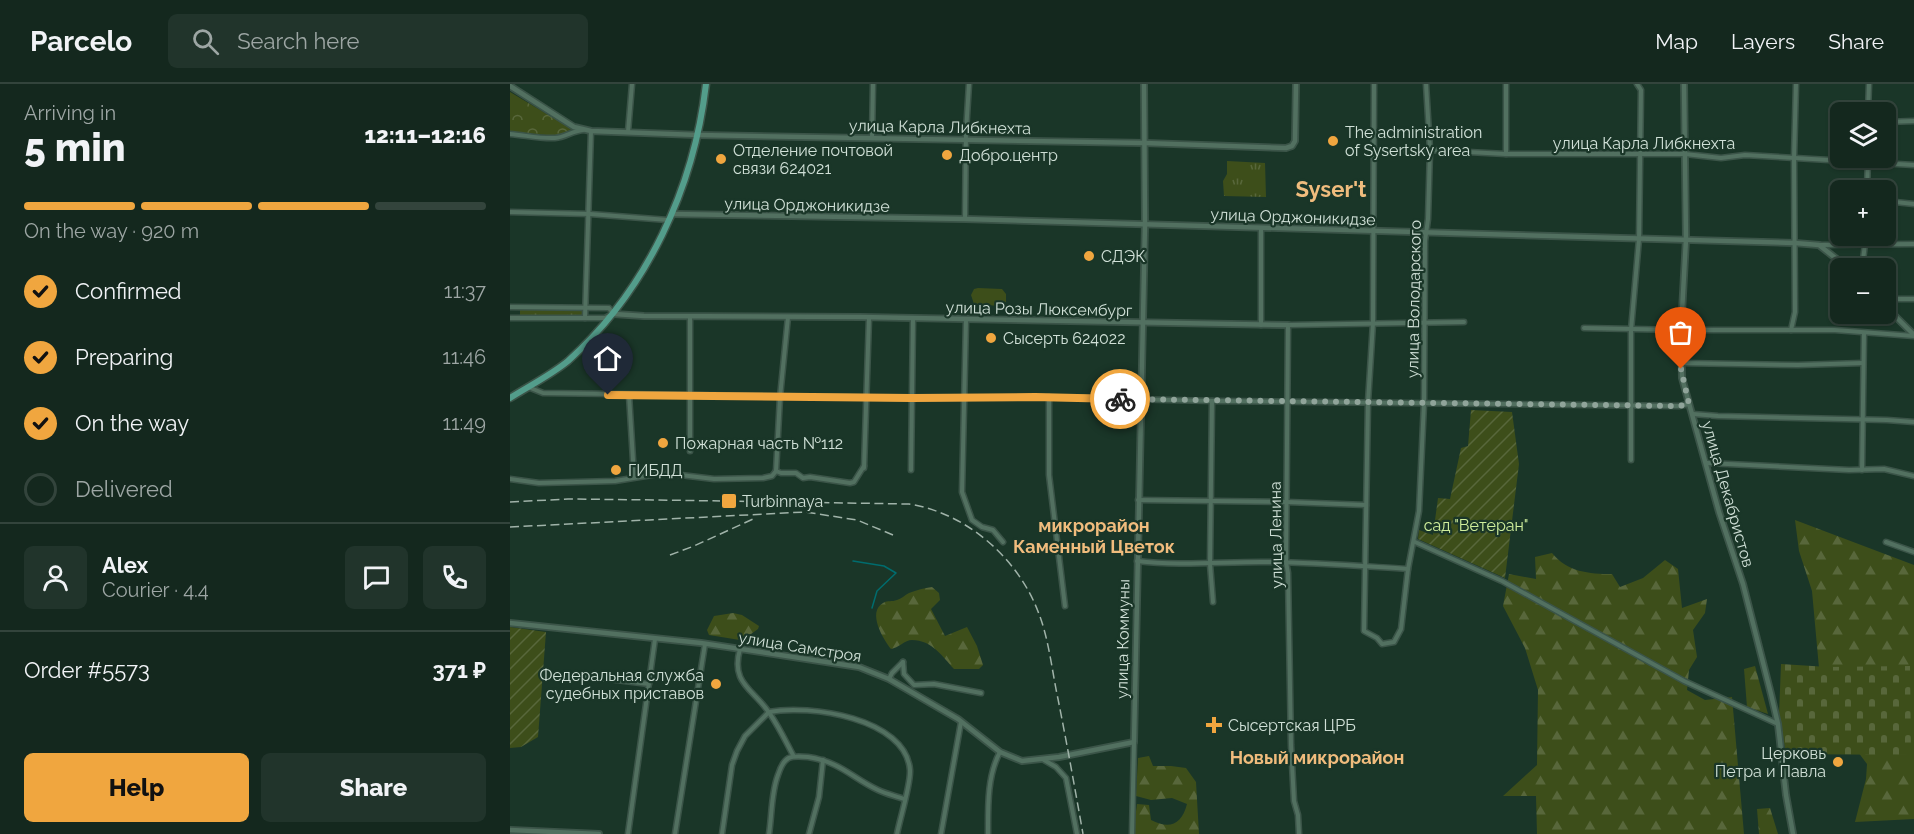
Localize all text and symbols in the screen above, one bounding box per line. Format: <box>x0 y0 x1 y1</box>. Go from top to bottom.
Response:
search box <box>168 14 588 68</box>
text: Parcelo <box>30 25 132 58</box>
icon: search <box>189 25 222 58</box>
text: Search here <box>237 28 359 54</box>
text: Map <box>1655 29 1698 54</box>
text: Layers <box>1731 29 1795 54</box>
text: Share <box>1828 29 1884 54</box>
text: Arriving in <box>24 101 116 125</box>
map controls <box>1830 102 1896 324</box>
button: layers <box>1830 102 1896 168</box>
street label: улица Карла Либкнехта <box>849 116 1031 138</box>
text: 12:11–12:16 <box>365 122 486 148</box>
place label: The administration of Sysertsky area <box>1345 123 1482 160</box>
text: 5 min <box>24 124 126 170</box>
marker: The administration of Sysertsky area <box>1326 134 1340 148</box>
street label: улица Карла Либкнехта <box>1553 134 1735 153</box>
place label: Отделение почтовой связи 624021 <box>733 141 893 178</box>
place label: Добро.центр <box>959 146 1058 165</box>
marker: Добро.центр <box>940 148 954 162</box>
marker: Отделение почтовой связи 624021 <box>714 152 728 166</box>
district label: Syser't <box>1295 176 1367 202</box>
button: + <box>1830 180 1896 246</box>
street label: улица Орджоникидзе <box>724 194 890 216</box>
street label: улица Орджоникидзе <box>1210 205 1376 229</box>
text: On the way · 920 m <box>24 219 199 243</box>
street label: улица Володарского <box>1403 220 1425 378</box>
place label: СДЭК <box>1101 247 1145 266</box>
marker: СДЭК <box>1082 249 1096 263</box>
button: − <box>1830 258 1896 324</box>
icon: check <box>24 275 57 308</box>
text: Confirmed <box>75 278 182 304</box>
text: 11:37 <box>444 279 486 303</box>
street label: улица Розы Люксембург <box>945 298 1133 320</box>
pin <box>1655 307 1706 369</box>
icon: bag <box>1664 316 1697 349</box>
place label: Сысерть 624022 <box>1003 329 1126 348</box>
marker: Сысерть 624022 <box>984 331 998 345</box>
pin <box>582 333 633 395</box>
icon: check <box>24 341 57 374</box>
icon: home <box>591 342 624 375</box>
text: Preparing <box>75 344 173 370</box>
text: 11:46 <box>442 345 486 369</box>
courier <box>1090 369 1150 429</box>
icon: bike <box>1104 383 1137 416</box>
icon: check <box>24 407 57 440</box>
text: On the way <box>75 410 189 436</box>
text: 11:49 <box>442 411 486 435</box>
street label: улица Декабристов <box>1698 419 1758 569</box>
place label: Пожарная часть №112 <box>675 434 843 453</box>
marker: Пожарная часть №112 <box>656 436 670 450</box>
place label: ГИБДД <box>628 461 683 480</box>
marker: ГИБДД <box>609 463 623 477</box>
text: Delivered <box>75 476 173 502</box>
street label: улица Ленина <box>1266 481 1286 589</box>
marker: Turbinnaya <box>720 492 738 510</box>
place label: Turbinnaya <box>742 492 823 511</box>
district label: микрорайон Каменный Цветок <box>1013 515 1175 557</box>
park label: сад "Ветеран" <box>1424 516 1528 535</box>
button: person <box>24 546 87 609</box>
button: chat <box>345 546 408 609</box>
button: phone <box>423 546 486 609</box>
text: Alex <box>102 552 148 578</box>
text: Courier · 4.4 <box>102 578 209 602</box>
street label: улица Коммуны <box>1112 579 1134 699</box>
street label: улица Самстроя <box>737 628 863 666</box>
text: Order #5573 <box>24 657 150 683</box>
text: 371 ₽ <box>432 657 486 683</box>
place label: Федеральная служба судебных приставов <box>540 666 704 703</box>
marker: Федеральная служба судебных приставов <box>709 677 723 691</box>
marker: Сысертская ЦРБ <box>1205 716 1223 734</box>
place label: Сысертская ЦРБ <box>1228 716 1356 735</box>
place label: Церковь Петра и Павла <box>1715 744 1826 781</box>
district label: Новый микрорайон <box>1230 747 1404 768</box>
button: Help <box>24 753 249 822</box>
button: Share <box>261 753 486 822</box>
marker: Церковь Петра и Павла <box>1831 755 1845 769</box>

